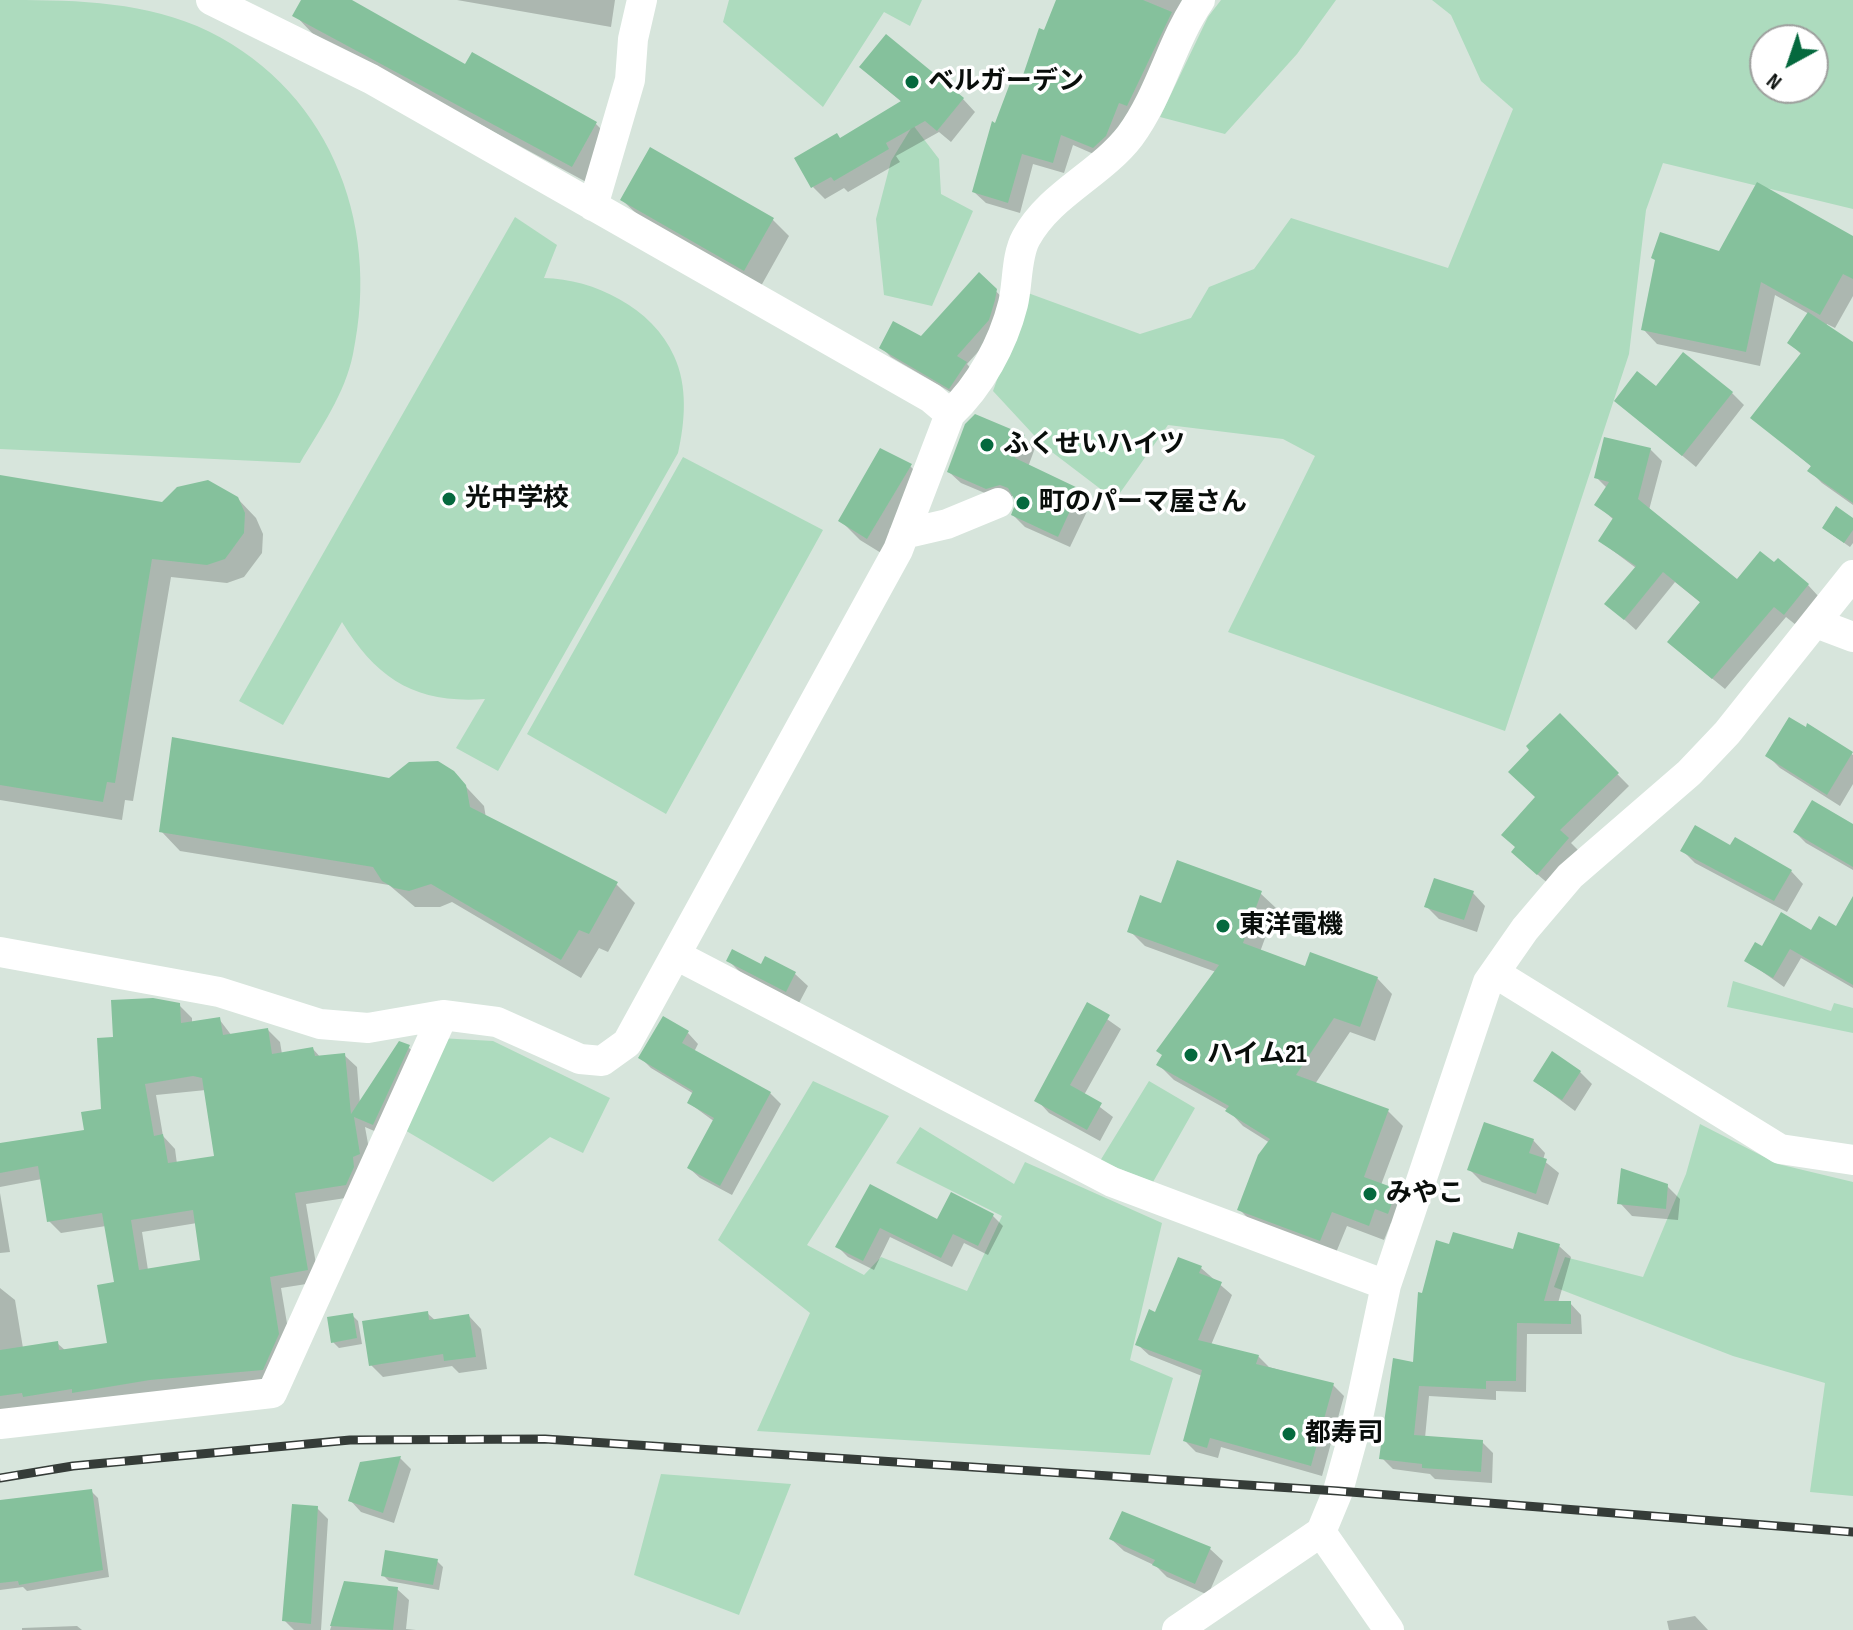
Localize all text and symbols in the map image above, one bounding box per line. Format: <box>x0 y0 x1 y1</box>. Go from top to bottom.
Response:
north arrow <box>1749 24 1829 104</box>
place label: ベルガーデン <box>928 66 1084 98</box>
text: N <box>1761 67 1788 95</box>
marker: ベルガーデン <box>903 73 921 91</box>
place label: ふくせいハイツ <box>1003 429 1185 461</box>
marker: ふくせいハイツ <box>978 436 996 454</box>
place label: 光中学校 <box>465 483 569 515</box>
place label: 町のパーマ屋さん <box>1039 487 1247 519</box>
marker: 光中学校 <box>440 490 458 508</box>
marker: 町のパーマ屋さん <box>1014 494 1032 512</box>
place label: 東洋電機 <box>1239 910 1343 942</box>
marker: 東洋電機 <box>1214 917 1232 935</box>
place label: ハイム21 <box>1207 1039 1307 1071</box>
marker: ハイム21 <box>1182 1046 1200 1064</box>
place label: みやこ <box>1386 1178 1464 1210</box>
marker: みやこ <box>1361 1185 1379 1203</box>
place label: 都寿司 <box>1305 1418 1383 1450</box>
marker: 都寿司 <box>1280 1425 1298 1443</box>

